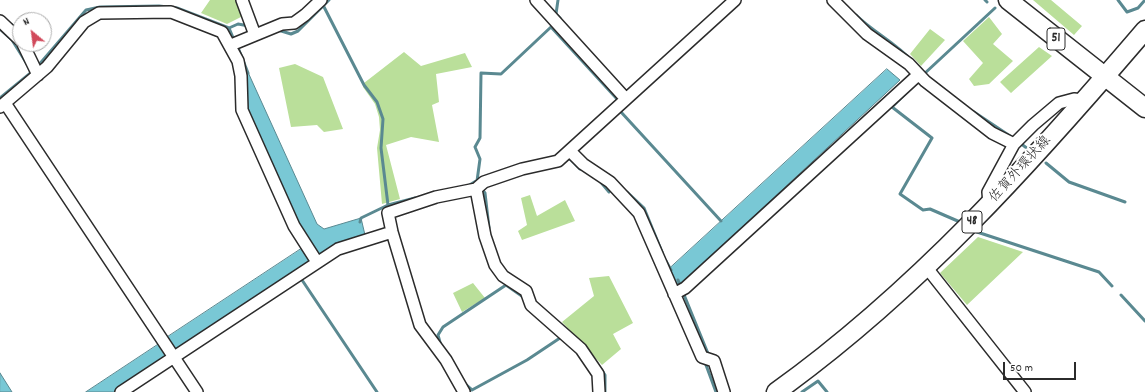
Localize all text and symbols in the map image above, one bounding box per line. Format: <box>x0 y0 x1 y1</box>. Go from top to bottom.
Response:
north arrow <box>12 12 52 52</box>
text: N <box>20 14 33 31</box>
road number: 51 <box>1047 28 1065 50</box>
street label: 佐賀外環状線 <box>987 133 1055 207</box>
road number: 48 <box>962 211 982 233</box>
scale bar <box>1005 354 1078 380</box>
text: 50 m <box>1010 360 1033 377</box>

